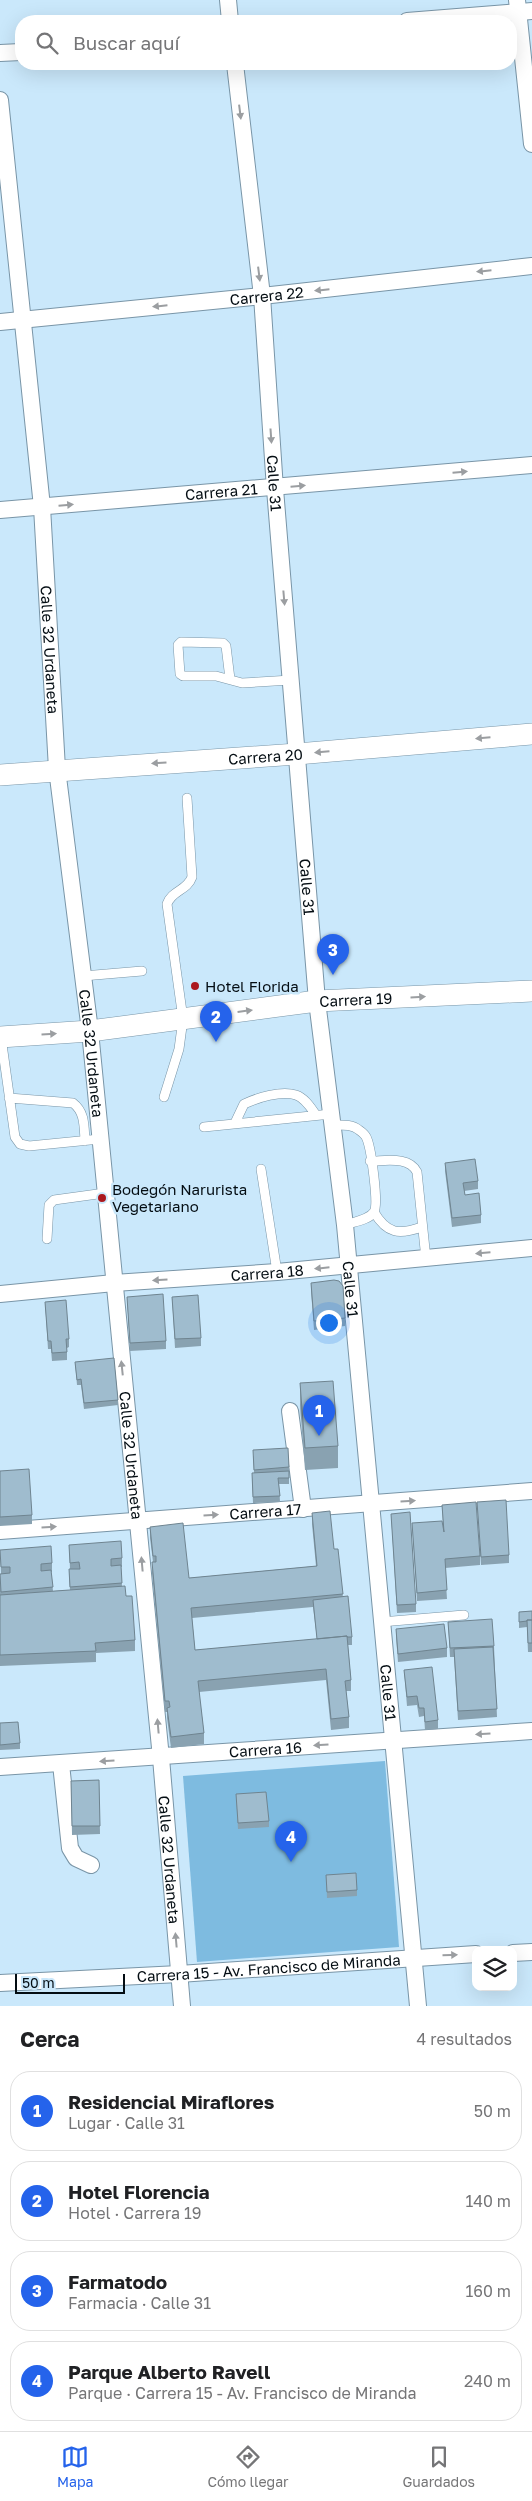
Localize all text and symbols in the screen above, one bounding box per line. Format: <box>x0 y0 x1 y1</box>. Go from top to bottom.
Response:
search box <box>15 15 517 70</box>
icon: search <box>33 29 61 57</box>
text: Buscar aquí <box>73 31 180 54</box>
one-way arrow <box>236 104 244 120</box>
one-way arrow <box>256 266 264 282</box>
one-way arrow <box>475 267 491 275</box>
street label: Carrera 22 <box>229 282 305 308</box>
one-way arrow <box>314 286 330 294</box>
one-way arrow <box>152 302 168 310</box>
one-way arrow <box>268 428 276 444</box>
street label: Calle 31 <box>264 454 286 512</box>
one-way arrow <box>452 468 468 476</box>
street label: Carrera 21 <box>184 479 258 503</box>
one-way arrow <box>290 482 306 490</box>
one-way arrow <box>58 501 74 509</box>
street label: Calle 32 Urdaneta <box>38 585 63 714</box>
one-way arrow <box>280 590 288 606</box>
one-way arrow <box>475 734 491 742</box>
street label: Carrera 20 <box>227 745 303 768</box>
one-way arrow <box>313 748 329 756</box>
one-way arrow <box>151 759 167 767</box>
street label: Calle 31 <box>296 858 319 916</box>
pin: 3 <box>317 934 349 975</box>
place label: Hotel Florida <box>205 977 299 995</box>
marker: Hotel Florida <box>189 980 201 992</box>
street label: Calle 32 Urdaneta <box>76 988 107 1118</box>
street label: Carrera 19 <box>319 989 393 1010</box>
one-way arrow <box>410 992 426 1000</box>
pin: 2 <box>200 1001 232 1042</box>
one-way arrow <box>237 1007 253 1015</box>
one-way arrow <box>41 1029 57 1037</box>
place label: Bodegón Narurista Vegetariano <box>112 1180 247 1215</box>
marker: Bodegón Narurista Vegetariano <box>96 1192 108 1204</box>
one-way arrow <box>475 1249 491 1257</box>
street label: Calle 31 <box>339 1260 363 1318</box>
street label: Carrera 18 <box>230 1261 304 1284</box>
one-way arrow <box>313 1264 329 1272</box>
one-way arrow <box>151 1276 167 1284</box>
your location <box>316 1310 342 1336</box>
one-way arrow <box>118 1359 126 1375</box>
street label: Calle 32 Urdaneta <box>116 1390 147 1520</box>
pin: 1 <box>303 1395 335 1436</box>
one-way arrow <box>400 1496 416 1504</box>
street label: Carrera 17 <box>229 1499 302 1523</box>
one-way arrow <box>203 1511 219 1519</box>
one-way arrow <box>41 1523 57 1531</box>
one-way arrow <box>138 1556 146 1572</box>
street label: Calle 31 <box>377 1663 400 1722</box>
one-way arrow <box>154 1718 162 1734</box>
one-way arrow <box>475 1730 491 1738</box>
street label: Carrera 16 <box>228 1738 303 1760</box>
one-way arrow <box>313 1742 329 1750</box>
one-way arrow <box>99 1758 115 1766</box>
street label: Calle 32 Urdaneta <box>155 1795 184 1924</box>
pin: 4 <box>275 1821 307 1862</box>
one-way arrow <box>172 1932 180 1948</box>
map controls <box>472 1946 517 1991</box>
button: layers <box>472 1946 517 1991</box>
street label: Carrera 15 - Av. Francisco de Miranda <box>136 1950 401 1985</box>
one-way arrow <box>443 1951 459 1959</box>
scale bar <box>15 1971 125 1994</box>
text: 50 m <box>22 1974 55 1991</box>
text: Cerca <box>20 2026 79 2052</box>
text: 4 resultados <box>417 2029 512 2049</box>
text: Residencial Miraflores <box>68 2090 274 2113</box>
text: 1 <box>33 2101 41 2121</box>
text: 50 m <box>474 2101 511 2121</box>
text: Lugar · Calle 31 <box>68 2113 185 2133</box>
text: Hotel Florencia <box>68 2180 210 2203</box>
text: 2 <box>32 2191 42 2211</box>
text: 140 m <box>465 2191 511 2211</box>
text: Hotel · Carrera 19 <box>68 2203 201 2223</box>
text: Farmatodo <box>68 2270 167 2293</box>
text: 3 <box>32 2281 42 2301</box>
text: 160 m <box>465 2281 511 2301</box>
text: Farmacia · Calle 31 <box>68 2293 211 2313</box>
text: Parque Alberto Ravell <box>68 2360 270 2383</box>
text: 4 <box>32 2371 42 2391</box>
text: 240 m <box>464 2371 511 2391</box>
text: Parque · Carrera 15 - Av. Francisco de Miranda <box>68 2383 417 2403</box>
tab: Mapa <box>57 2443 93 2490</box>
tab: Cómo llegar <box>207 2443 289 2490</box>
tab: Guardados <box>402 2443 475 2490</box>

